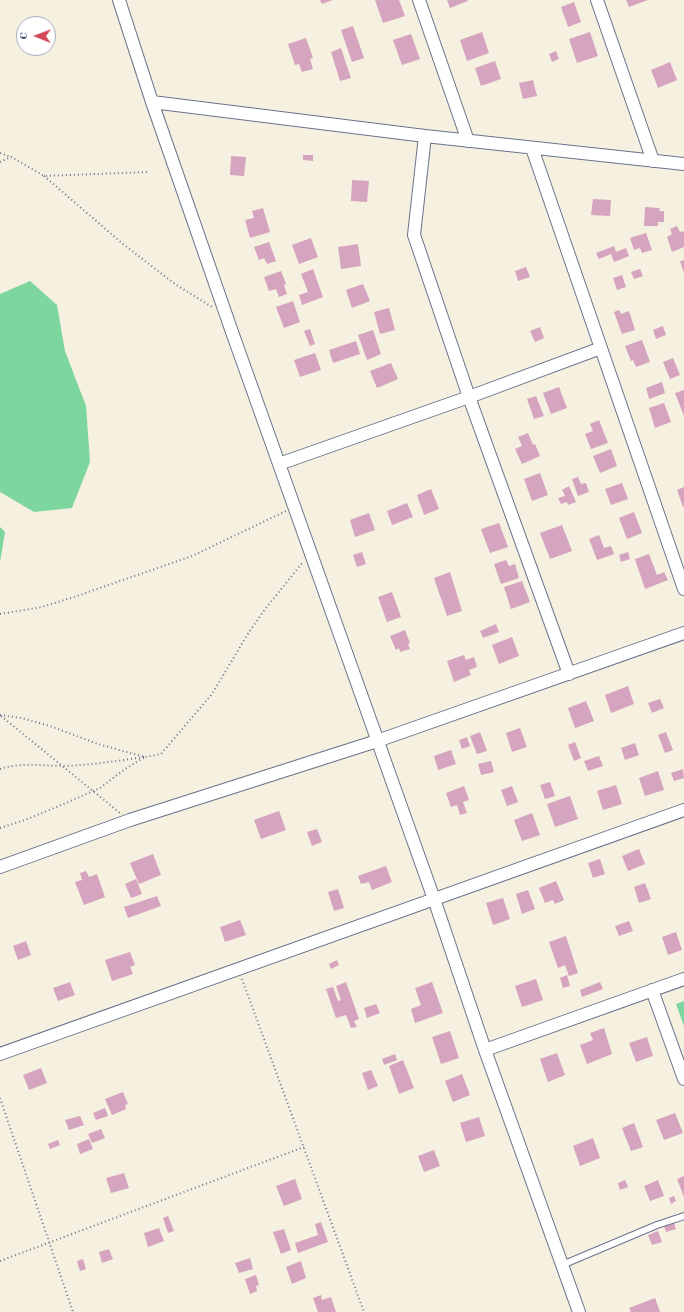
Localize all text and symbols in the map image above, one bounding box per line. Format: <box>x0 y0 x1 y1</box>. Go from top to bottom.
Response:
north arrow <box>16 16 56 56</box>
text: С <box>19 32 30 40</box>

